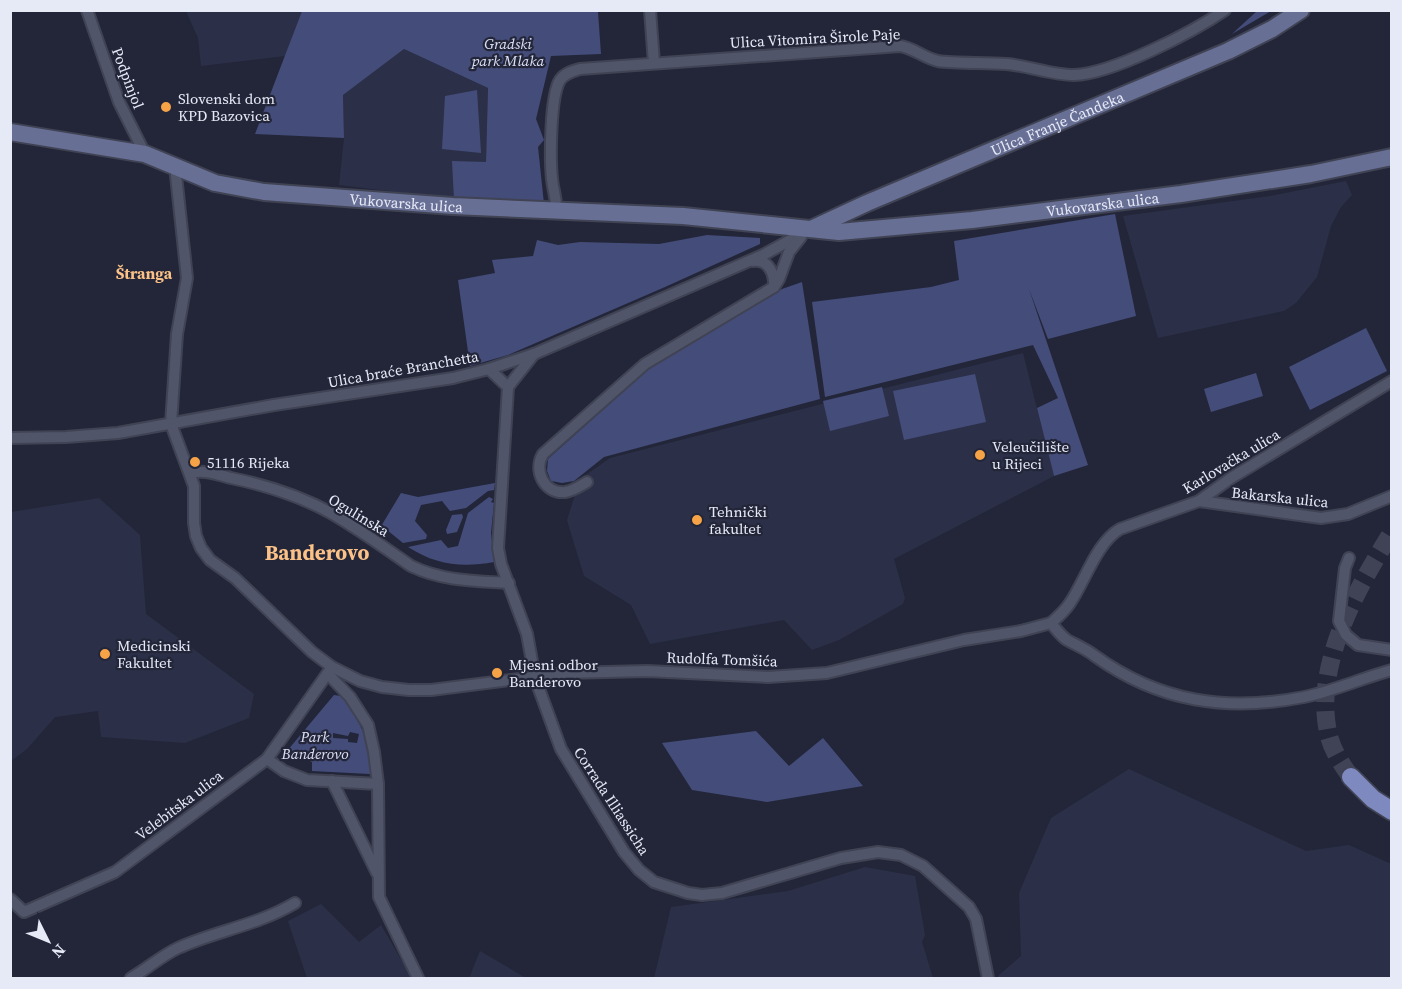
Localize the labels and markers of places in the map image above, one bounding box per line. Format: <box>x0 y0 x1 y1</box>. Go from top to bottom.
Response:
place label: Slovenski dom KPD Bazovica <box>178 88 276 126</box>
marker: Slovenski dom KPD Bazovica <box>159 100 173 114</box>
place label: Veleučilište u Rijeci <box>992 436 1069 474</box>
marker: Veleučilište u Rijeci <box>973 448 987 462</box>
place label: 51116 Rijeka <box>207 452 290 473</box>
marker: 51116 Rijeka <box>188 455 202 469</box>
place label: Tehnički fakultet <box>709 501 767 539</box>
marker: Tehnički fakultet <box>690 513 704 527</box>
place label: Medicinski Fakultet <box>117 635 191 673</box>
marker: Medicinski Fakultet <box>98 647 112 661</box>
place label: Mjesni odbor Banderovo <box>509 654 599 692</box>
marker: Mjesni odbor Banderovo <box>490 666 504 680</box>

